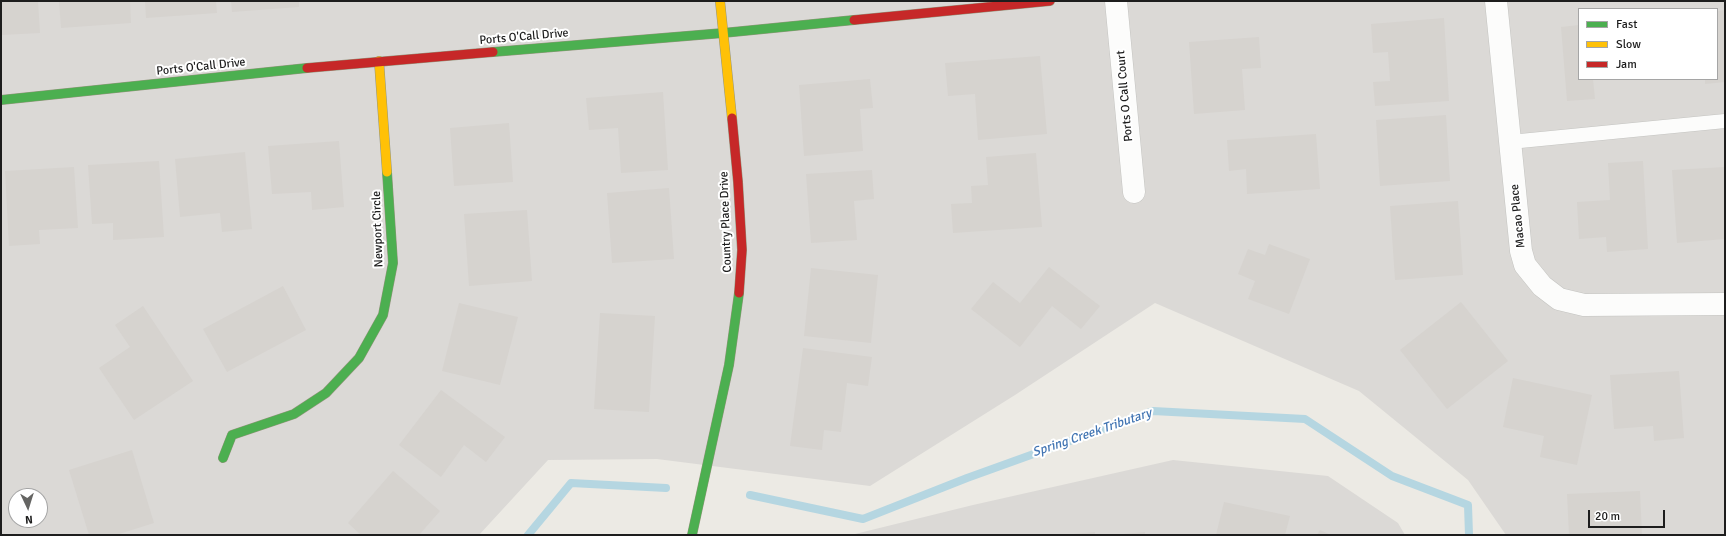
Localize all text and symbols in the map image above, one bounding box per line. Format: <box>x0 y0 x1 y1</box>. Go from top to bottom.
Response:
legend <box>1578 8 1718 80</box>
text: Fast <box>1616 17 1637 32</box>
street label: Ports O'Call Drive <box>479 26 569 48</box>
text: Slow <box>1616 37 1641 52</box>
street label: Ports O Call Court <box>1114 50 1136 142</box>
street label: Ports O'Call Drive <box>156 55 246 79</box>
text: Jam <box>1616 57 1637 72</box>
street label: Country Place Drive <box>717 171 735 273</box>
street label: Macao Place <box>1507 183 1529 249</box>
street label: Newport Circle <box>369 191 387 267</box>
water label: Spring Creek Tributary <box>1030 405 1154 461</box>
north arrow <box>8 488 48 528</box>
scale bar <box>1590 502 1667 528</box>
text: 20 m <box>1595 509 1620 524</box>
text: N <box>25 513 33 526</box>

